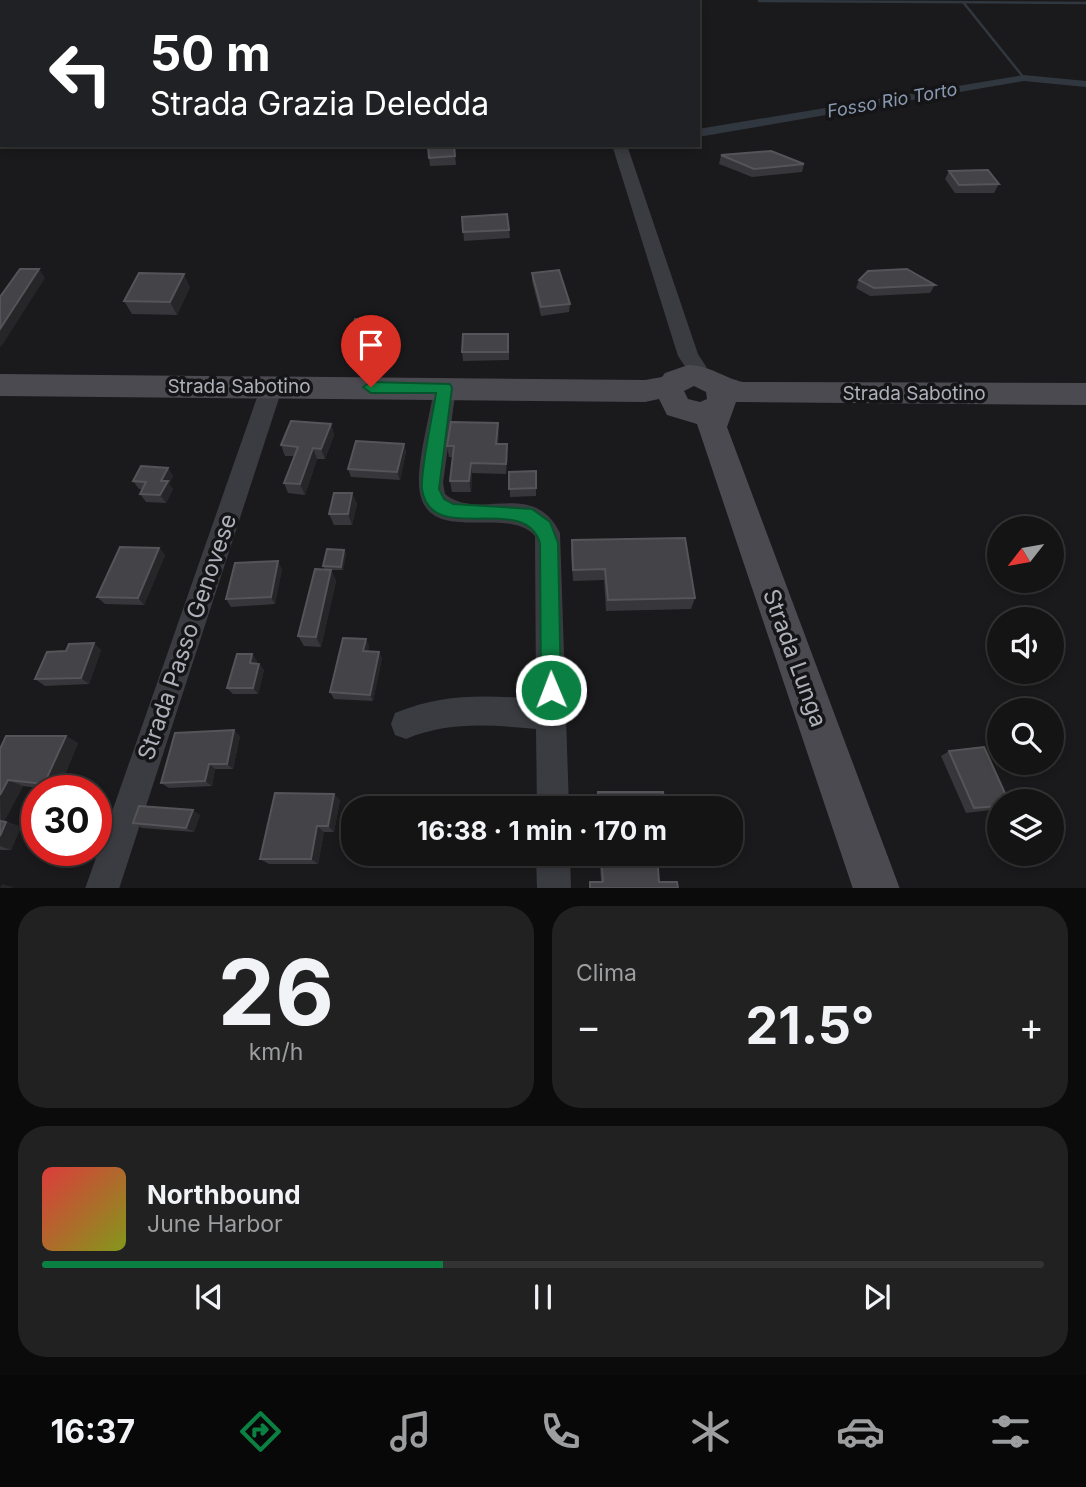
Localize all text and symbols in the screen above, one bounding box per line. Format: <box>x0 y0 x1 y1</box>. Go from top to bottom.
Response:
text: 50 m <box>150 24 271 83</box>
icon: left <box>35 28 126 119</box>
water label: Fosso Rio Torto <box>825 78 959 122</box>
text: Strada Grazia Deledda <box>150 84 489 123</box>
pin <box>341 315 401 387</box>
icon: arrive <box>352 326 390 364</box>
street label: Strada Sabotino <box>167 375 311 398</box>
street label: Strada Sabotino <box>842 382 986 405</box>
street label: Strada Passo Genovese <box>132 510 242 764</box>
north arrow <box>987 516 1064 593</box>
map controls <box>987 516 1064 866</box>
street label: Strada Lunga <box>757 585 833 731</box>
button: sound <box>987 607 1064 684</box>
position arrow <box>514 653 588 727</box>
button: search <box>987 698 1064 775</box>
speed limit sign: 30 <box>21 775 112 866</box>
button: layers <box>987 789 1064 866</box>
text: 16:38 · 1 min · 170 m <box>417 815 667 846</box>
text: 26 <box>218 937 334 1047</box>
text: Clima <box>576 959 637 987</box>
text: 21.5° <box>745 994 875 1057</box>
text: − <box>576 1003 601 1049</box>
text: + <box>1019 1003 1044 1049</box>
text: km/h <box>249 1038 303 1066</box>
text: Northbound <box>147 1179 301 1210</box>
text: June Harbor <box>147 1210 283 1238</box>
icon: previous <box>190 1278 228 1316</box>
icon: pause <box>524 1278 562 1316</box>
icon: next <box>858 1278 896 1316</box>
icon: directions <box>236 1407 285 1456</box>
icon: music <box>386 1407 435 1456</box>
icon: phone <box>536 1407 585 1456</box>
icon: climate <box>686 1407 735 1456</box>
icon: car <box>836 1407 885 1456</box>
icon: filters <box>986 1407 1035 1456</box>
text: 16:37 <box>51 1412 135 1451</box>

